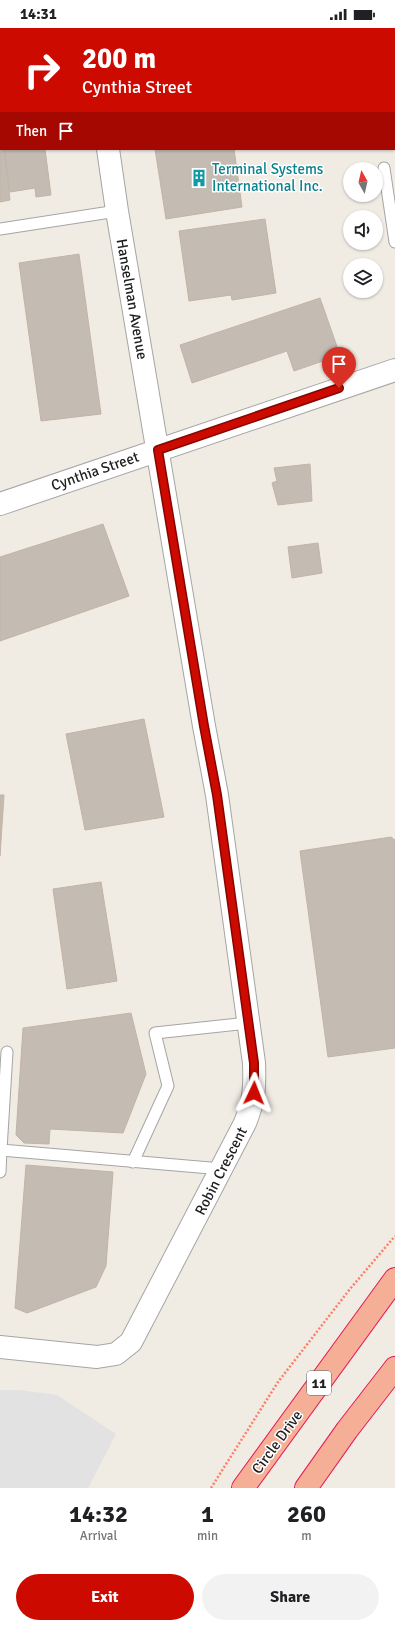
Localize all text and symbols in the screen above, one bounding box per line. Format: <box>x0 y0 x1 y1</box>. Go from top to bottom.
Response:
text: 14:31 <box>20 5 57 23</box>
text: 200 m <box>82 42 156 76</box>
icon: right <box>16 44 68 96</box>
text: Cynthia Street <box>82 76 192 98</box>
icon: arrive <box>55 120 77 142</box>
text: Then <box>16 122 47 140</box>
place label: Terminal Systems International Inc. <box>212 160 324 195</box>
north arrow <box>343 162 383 202</box>
map controls <box>343 162 383 298</box>
building icon: Terminal Systems International Inc. <box>189 168 209 188</box>
button: sound <box>343 210 383 250</box>
street label: Hanselman Avenue <box>113 237 151 361</box>
button: layers <box>343 258 383 298</box>
pin <box>322 347 356 388</box>
icon: arrive <box>328 353 350 375</box>
street label: Cynthia Street <box>49 448 141 494</box>
position arrow <box>233 1072 275 1114</box>
street label: Robin Crescent <box>191 1124 251 1218</box>
road number: 11 <box>307 1371 331 1395</box>
street label: Circle Drive <box>248 1407 306 1477</box>
text: 14:32 <box>69 1499 128 1529</box>
text: 1 <box>201 1499 214 1529</box>
text: 260 <box>287 1499 326 1529</box>
text: Arrival <box>80 1528 117 1544</box>
text: min <box>197 1528 218 1544</box>
text: m <box>301 1528 312 1544</box>
button: Exit <box>16 1574 194 1620</box>
button: Share <box>202 1574 379 1620</box>

